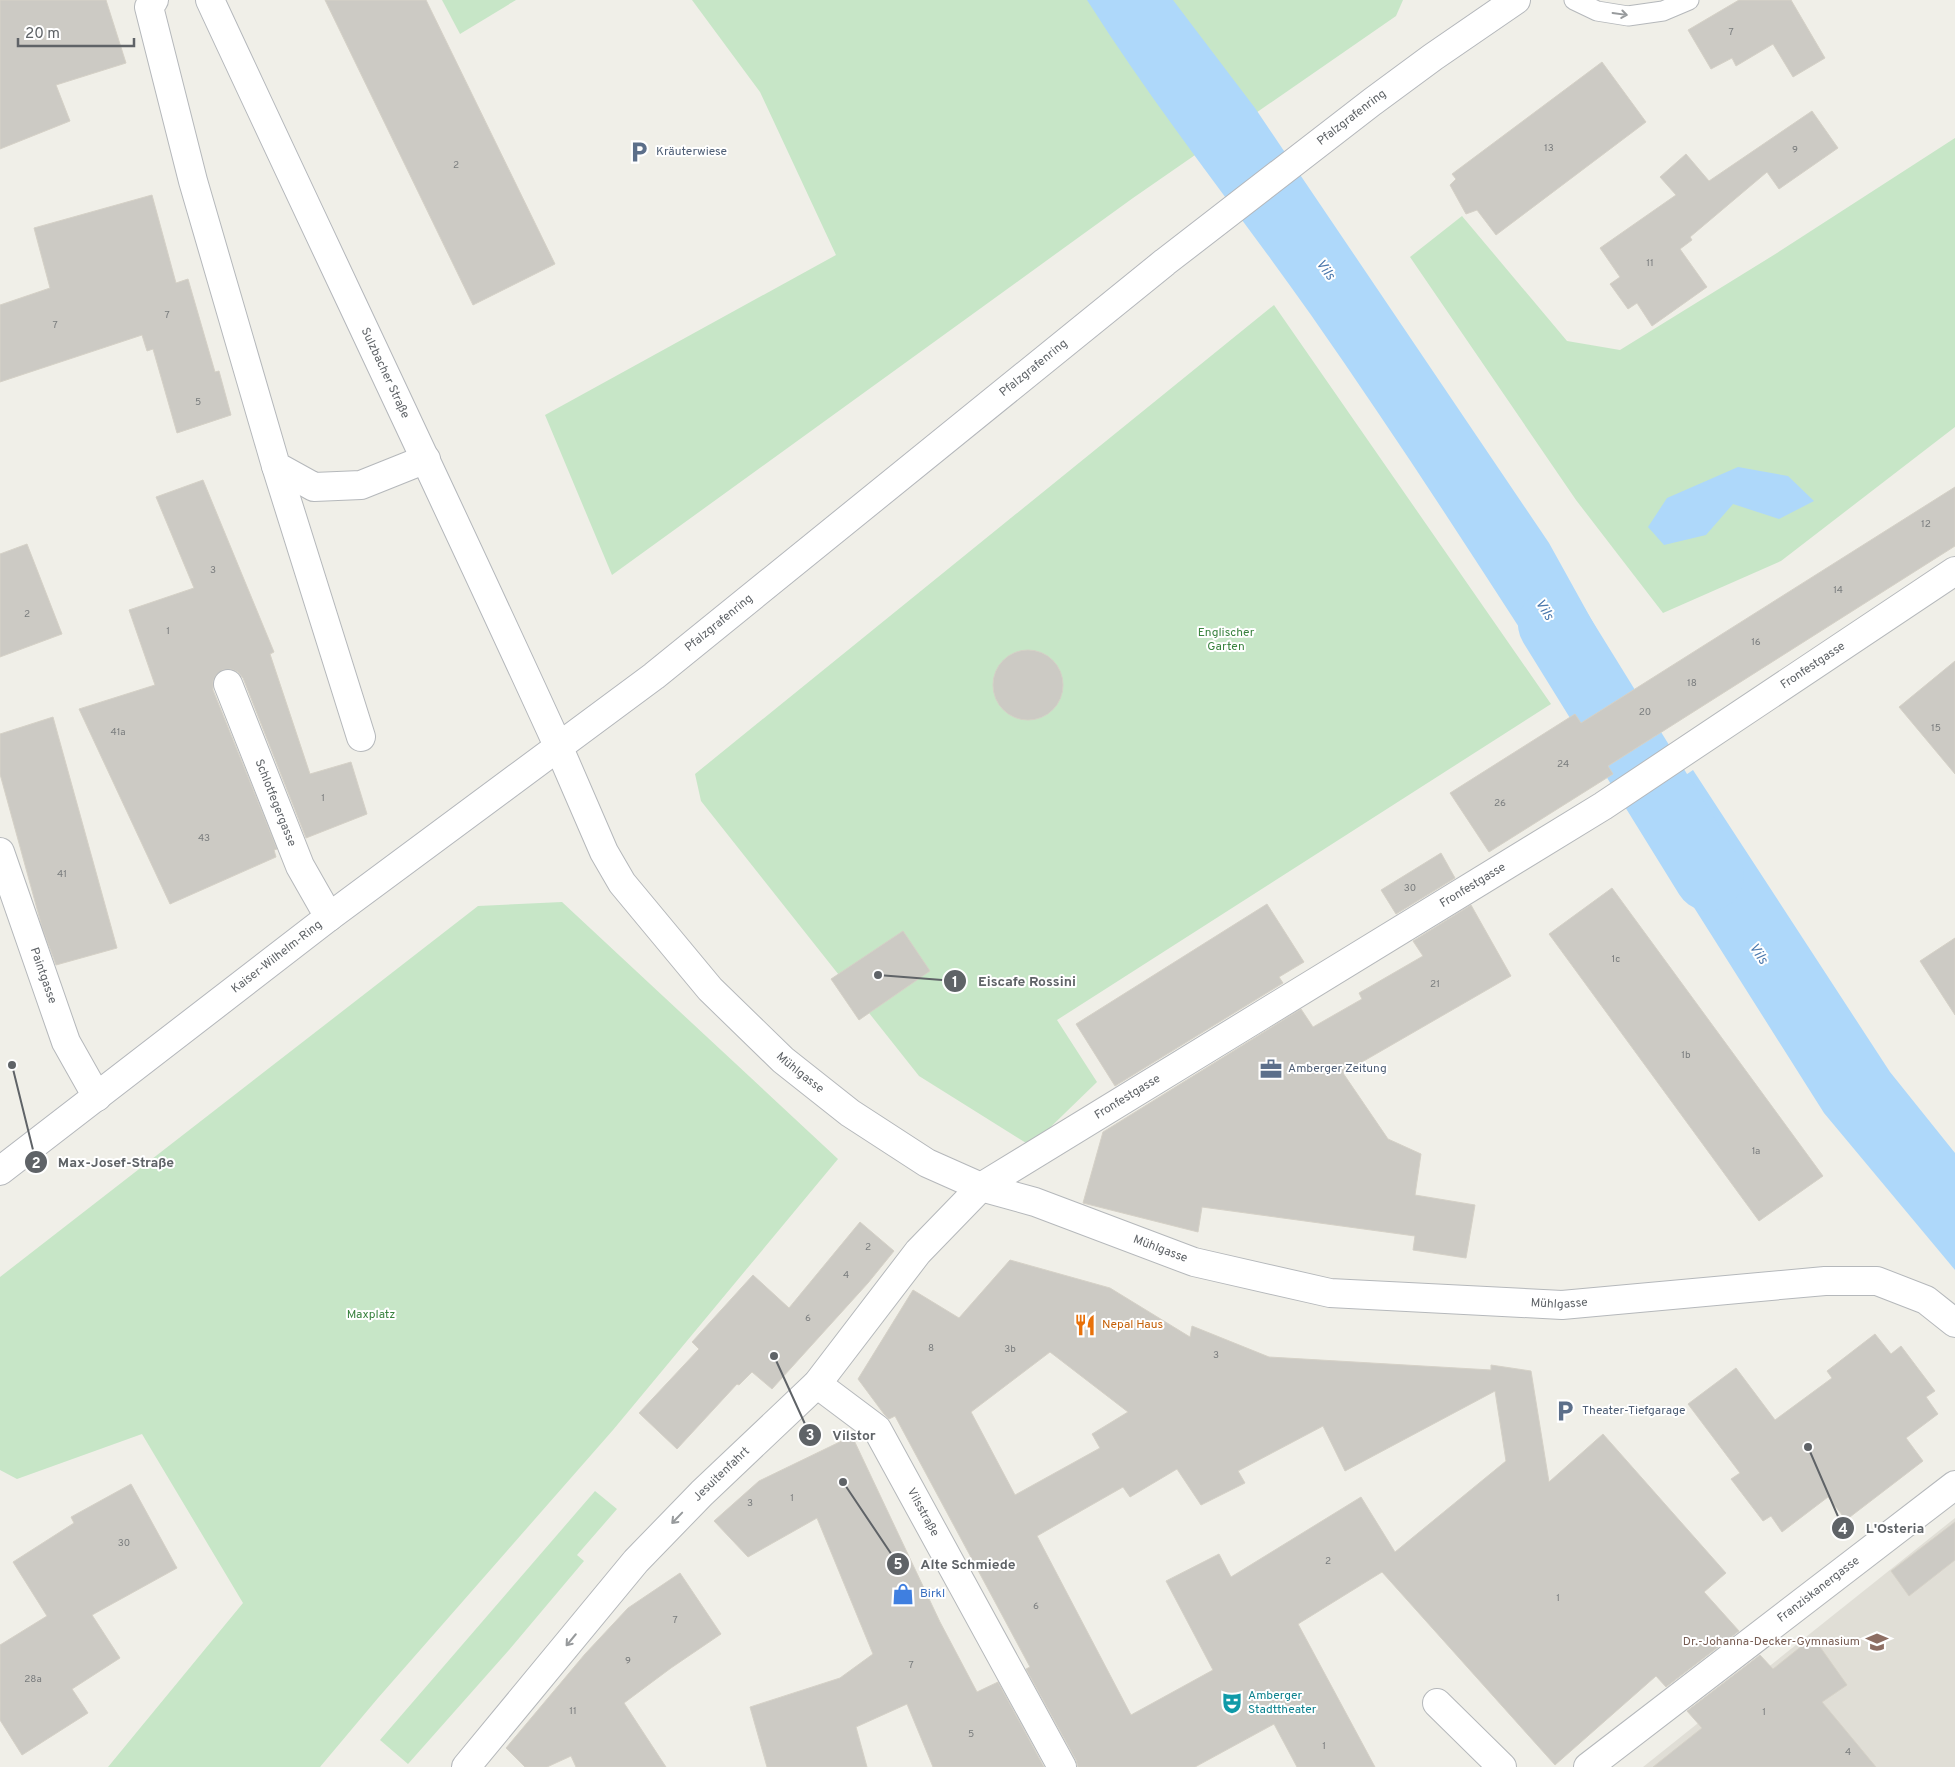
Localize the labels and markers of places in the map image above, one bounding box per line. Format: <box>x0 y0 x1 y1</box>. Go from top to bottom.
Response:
parking icon: Kräuterwiese <box>626 139 652 165</box>
place label: Kräuterwiese <box>656 144 727 160</box>
callout: Eiscafe Rossini <box>943 967 1086 996</box>
office icon: Amberger Zeitung <box>1258 1056 1284 1082</box>
place label: Amberger Zeitung <box>1288 1061 1387 1077</box>
callout: Max-Josef-Straße <box>23 1148 185 1177</box>
restaurant icon: Nepal Haus <box>1072 1312 1098 1338</box>
place label: Nepal Haus <box>1102 1317 1163 1333</box>
parking icon: Theater-Tiefgarage <box>1552 1398 1578 1424</box>
place label: Theater-Tiefgarage <box>1582 1403 1685 1419</box>
callout: Vilstor <box>798 1420 886 1449</box>
callout: L'Osteria <box>1831 1514 1934 1543</box>
callout: Alte Schmiede <box>886 1550 1026 1579</box>
shop icon: Birkl <box>890 1581 916 1607</box>
place label: Birkl <box>920 1586 945 1602</box>
school or university icon: Dr.-Johanna-Decker-Gymnasium <box>1864 1629 1890 1655</box>
place label: Dr.-Johanna-Decker-Gymnasium <box>1683 1634 1860 1650</box>
place label: Amberger Stadttheater <box>1248 1688 1317 1718</box>
theatre icon: Amberger Stadttheater <box>1219 1690 1245 1716</box>

